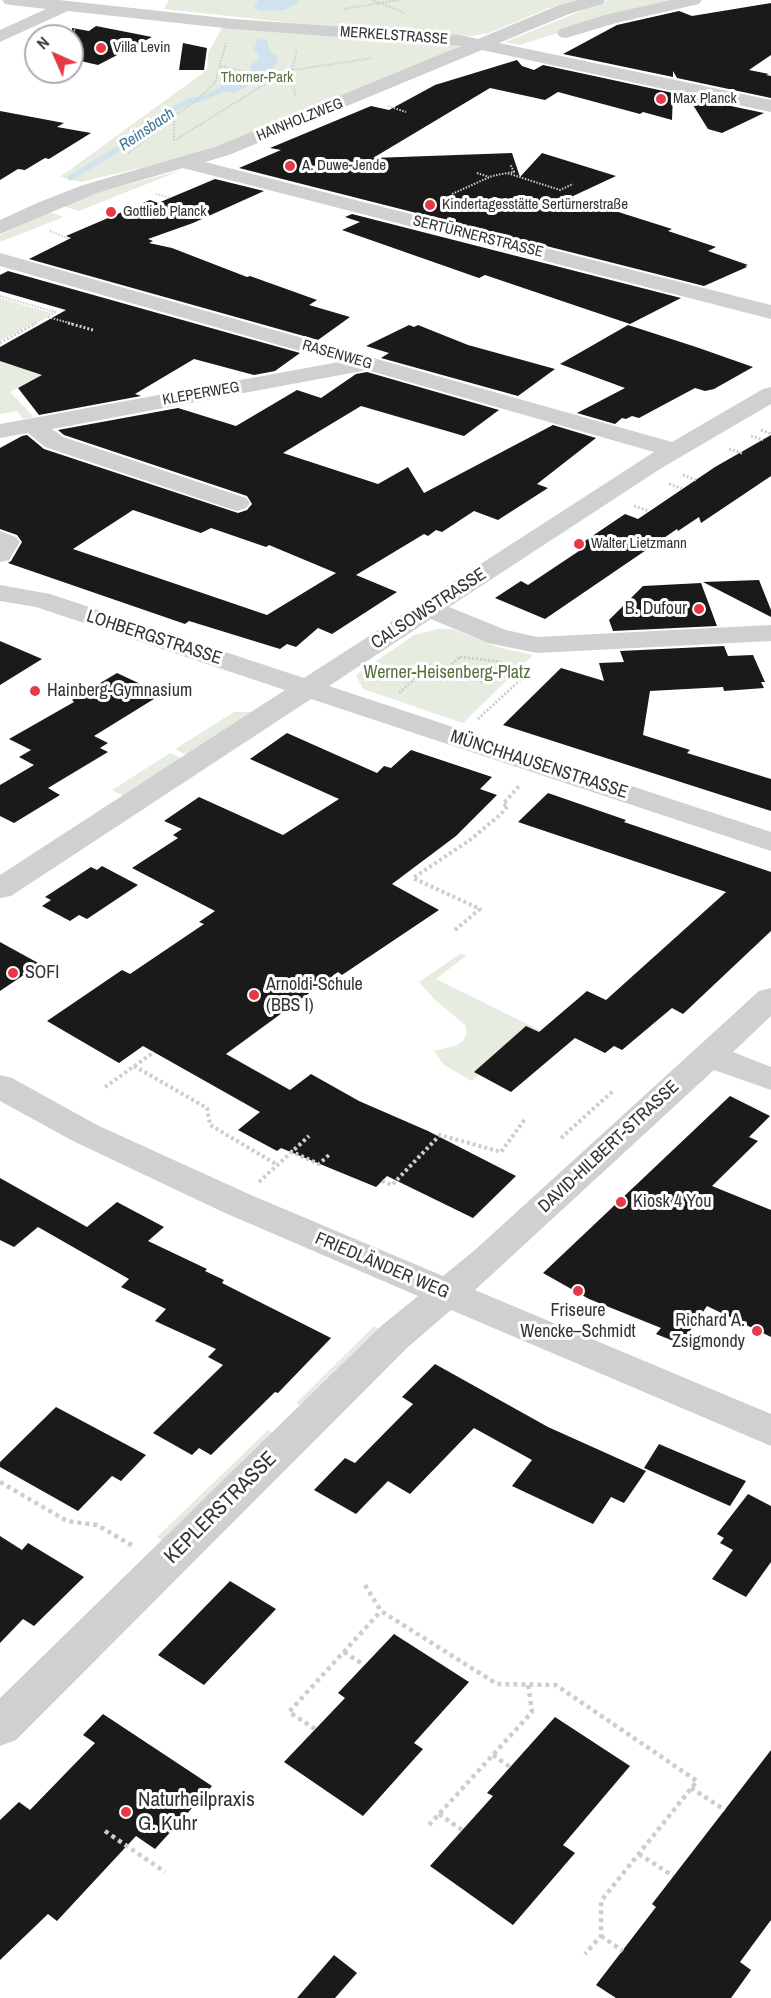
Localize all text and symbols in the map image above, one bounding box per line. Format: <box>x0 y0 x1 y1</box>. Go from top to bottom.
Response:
street label: MERKELSTRASSE <box>340 23 448 49</box>
north arrow <box>24 24 84 84</box>
text: N <box>32 32 54 54</box>
place label: Villa Levin <box>113 39 170 57</box>
marker: Villa Levin <box>94 41 108 55</box>
park label: Thorner-Park <box>221 69 293 87</box>
place label: Max Planck <box>673 90 737 108</box>
marker: Max Planck <box>654 92 668 106</box>
street label: HAINHOLZWEG <box>254 95 346 145</box>
water label: Reinsbach <box>116 105 178 155</box>
place label: A. Duwe-Jende <box>302 157 386 175</box>
marker: A. Duwe-Jende <box>283 159 297 173</box>
place label: Kindertagesstätte Sertürnerstraße <box>442 196 628 214</box>
marker: Kindertagesstätte Sertürnerstraße <box>423 198 437 212</box>
place label: Gottlieb Planck <box>123 203 206 221</box>
marker: Gottlieb Planck <box>104 205 118 219</box>
street label: SERTÜRNERSTRASSE <box>411 212 545 262</box>
street label: RASENWEG <box>300 336 374 374</box>
street label: KLEPERWEG <box>161 378 241 410</box>
place label: Walter Lietzmann <box>591 535 687 553</box>
marker: Walter Lietzmann <box>572 537 586 551</box>
street label: CALSOWSTRASSE <box>367 564 491 654</box>
place label: B. Dufour <box>625 598 687 620</box>
marker: B. Dufour <box>692 602 706 616</box>
street label: LOHBERGSTRASSE <box>84 606 224 670</box>
park label: Werner-Heisenberg-Platz <box>363 662 531 684</box>
place label: Hainberg-Gymnasium <box>47 680 192 702</box>
marker: Hainberg-Gymnasium <box>28 684 42 698</box>
street label: MÜNCHHAUSENSTRASSE <box>448 726 630 804</box>
place label: SOFI <box>25 962 59 984</box>
marker: SOFI <box>6 966 20 980</box>
place label: Arnoldi-Schule (BBS I) <box>266 974 363 1016</box>
marker: Arnoldi-Schule (BBS I) <box>247 988 261 1002</box>
street label: DAVID-HILBERT-STRASSE <box>534 1076 684 1218</box>
place label: Kiosk 4 You <box>633 1191 711 1213</box>
marker: Kiosk 4 You <box>614 1195 628 1209</box>
street label: FRIEDLÄNDER WEG <box>312 1228 452 1304</box>
marker: Friseure Wencke–Schmidt <box>571 1284 585 1298</box>
place label: Friseure Wencke–Schmidt <box>520 1300 636 1342</box>
place label: Richard A. Zsigmondy <box>672 1310 745 1352</box>
marker: Richard A. Zsigmondy <box>750 1324 764 1338</box>
street label: KEPLERSTRASSE <box>160 1447 282 1569</box>
place label: Naturheilpraxis G. Kuhr <box>138 1787 255 1837</box>
marker: Naturheilpraxis G. Kuhr <box>119 1805 133 1819</box>

